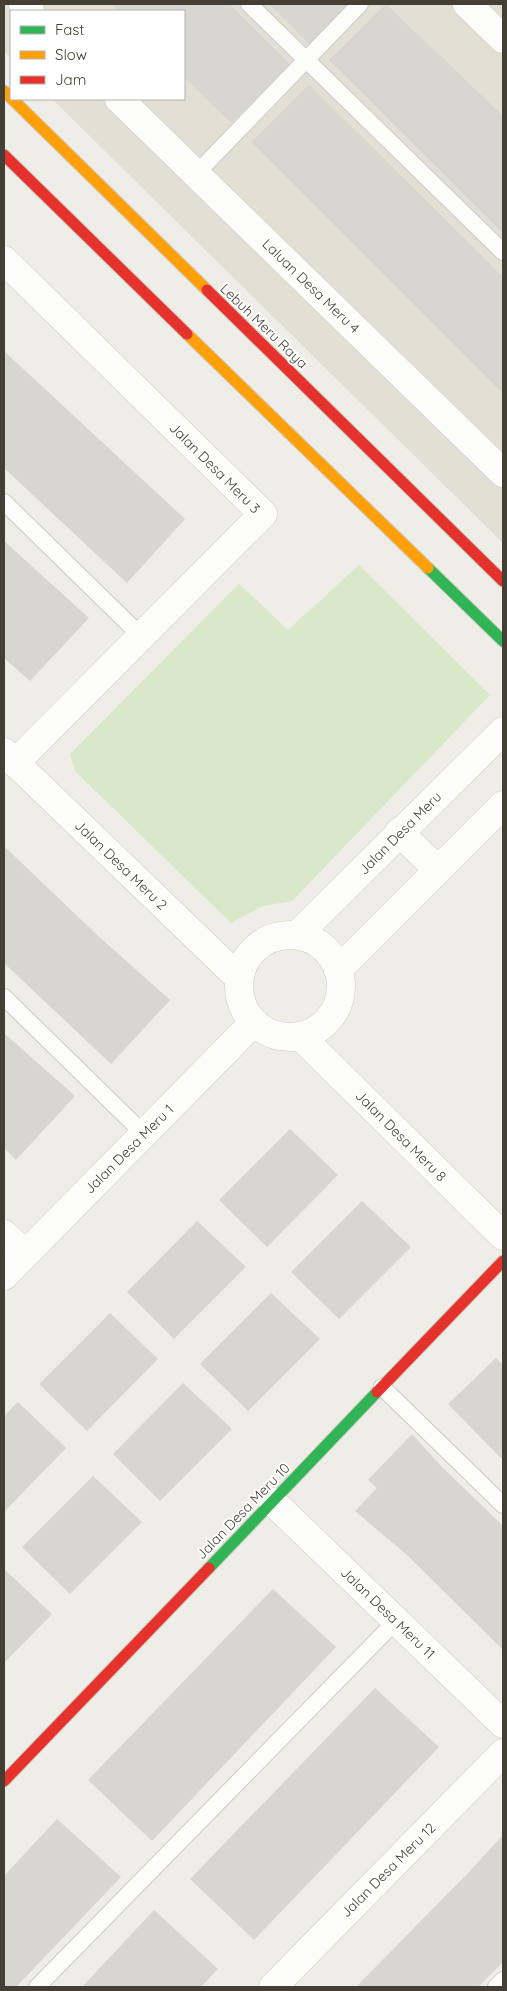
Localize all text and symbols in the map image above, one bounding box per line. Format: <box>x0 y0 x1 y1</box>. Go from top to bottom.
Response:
legend <box>10 10 185 100</box>
text: Fast <box>55 20 84 39</box>
text: Slow <box>55 45 87 64</box>
text: Jam <box>55 70 86 89</box>
street label: Laluan Desa Meru 4 <box>259 235 363 337</box>
street label: Lebuh Meru Raya <box>217 280 311 372</box>
street label: Jalan Desa Meru 3 <box>166 419 264 517</box>
street label: Jalan Desa Meru <box>355 788 445 878</box>
street label: Jalan Desa Meru 2 <box>71 816 171 914</box>
street label: Jalan Desa Meru 8 <box>352 1087 450 1185</box>
street label: Jalan Desa Meru 1 <box>81 1101 177 1197</box>
street label: Jalan Desa Meru 10 <box>192 1459 294 1563</box>
street label: Jalan Desa Meru 11 <box>337 1563 439 1663</box>
street label: Jalan Desa Meru 12 <box>337 1819 439 1921</box>

